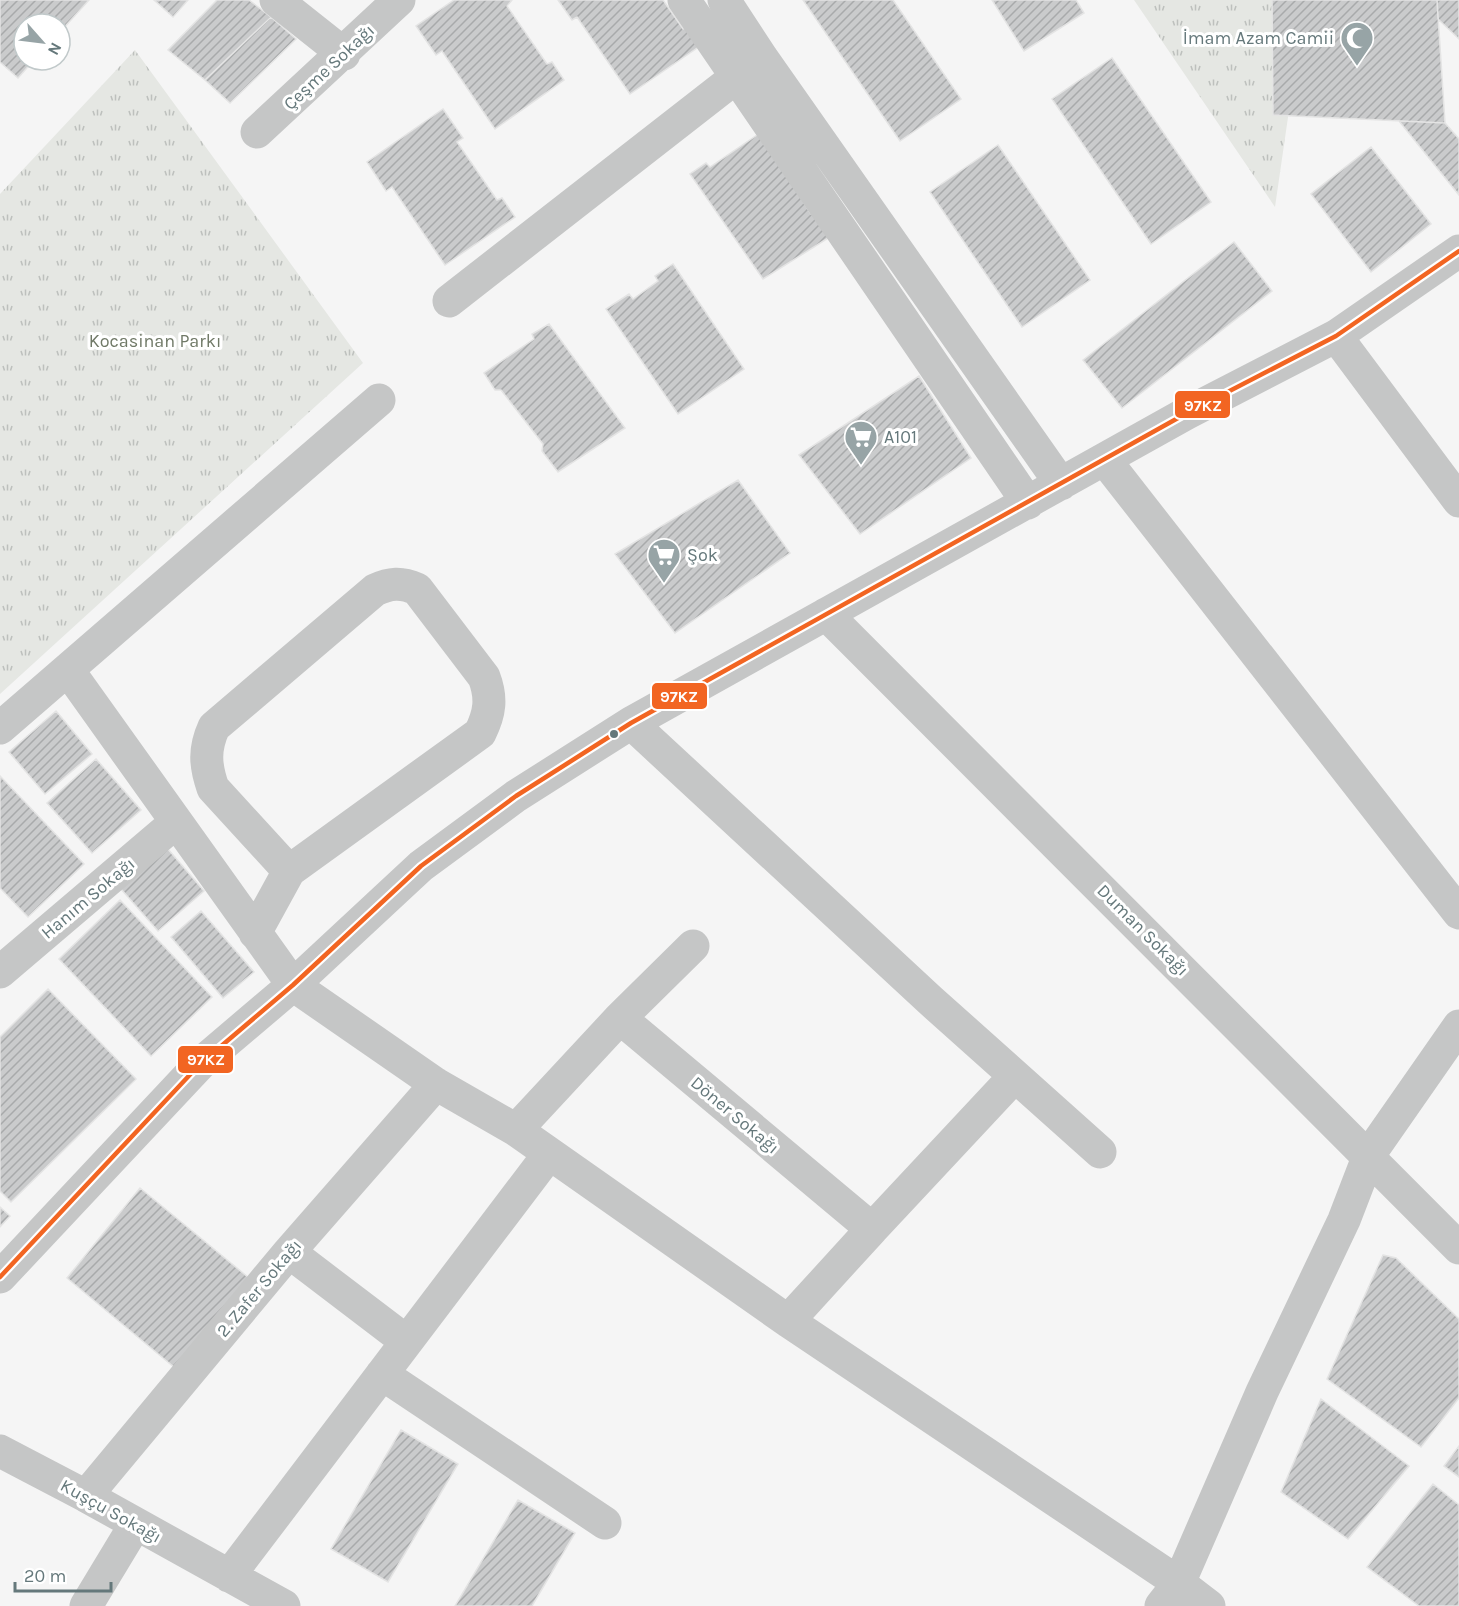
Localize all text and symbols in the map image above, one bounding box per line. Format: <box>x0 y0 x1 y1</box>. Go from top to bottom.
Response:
north arrow <box>12 12 72 72</box>
street label: Çeşme Sokağı <box>279 19 379 115</box>
mosque icon: İmam Azam Camii <box>1339 20 1375 67</box>
place label: İmam Azam Camii <box>1183 27 1334 49</box>
text: N <box>44 39 66 58</box>
park label: Kocasinan Parkı <box>89 330 221 352</box>
line badge: 97KZ <box>1174 390 1231 419</box>
text: 97KZ <box>1184 396 1222 415</box>
supermarket icon: A101 <box>843 419 879 466</box>
place label: A101 <box>884 426 917 448</box>
supermarket icon: Şok <box>646 537 682 584</box>
place label: Şok <box>687 544 718 566</box>
line badge: 97KZ <box>651 682 708 710</box>
text: 97KZ <box>660 687 698 706</box>
unlabelled marker <box>608 728 620 740</box>
street label: Hanım Sokağı <box>37 852 139 944</box>
street label: Duman Sokağı <box>1092 879 1194 981</box>
line badge: 97KZ <box>177 1045 234 1074</box>
text: 97KZ <box>187 1050 225 1069</box>
street label: Döner Sokağı <box>686 1072 784 1158</box>
street label: 2. Zafer Sokağı <box>212 1235 306 1341</box>
street label: Kuşçu Sokağı <box>57 1474 165 1548</box>
scale bar <box>15 1555 111 1593</box>
text: 20 m <box>24 1565 66 1587</box>

